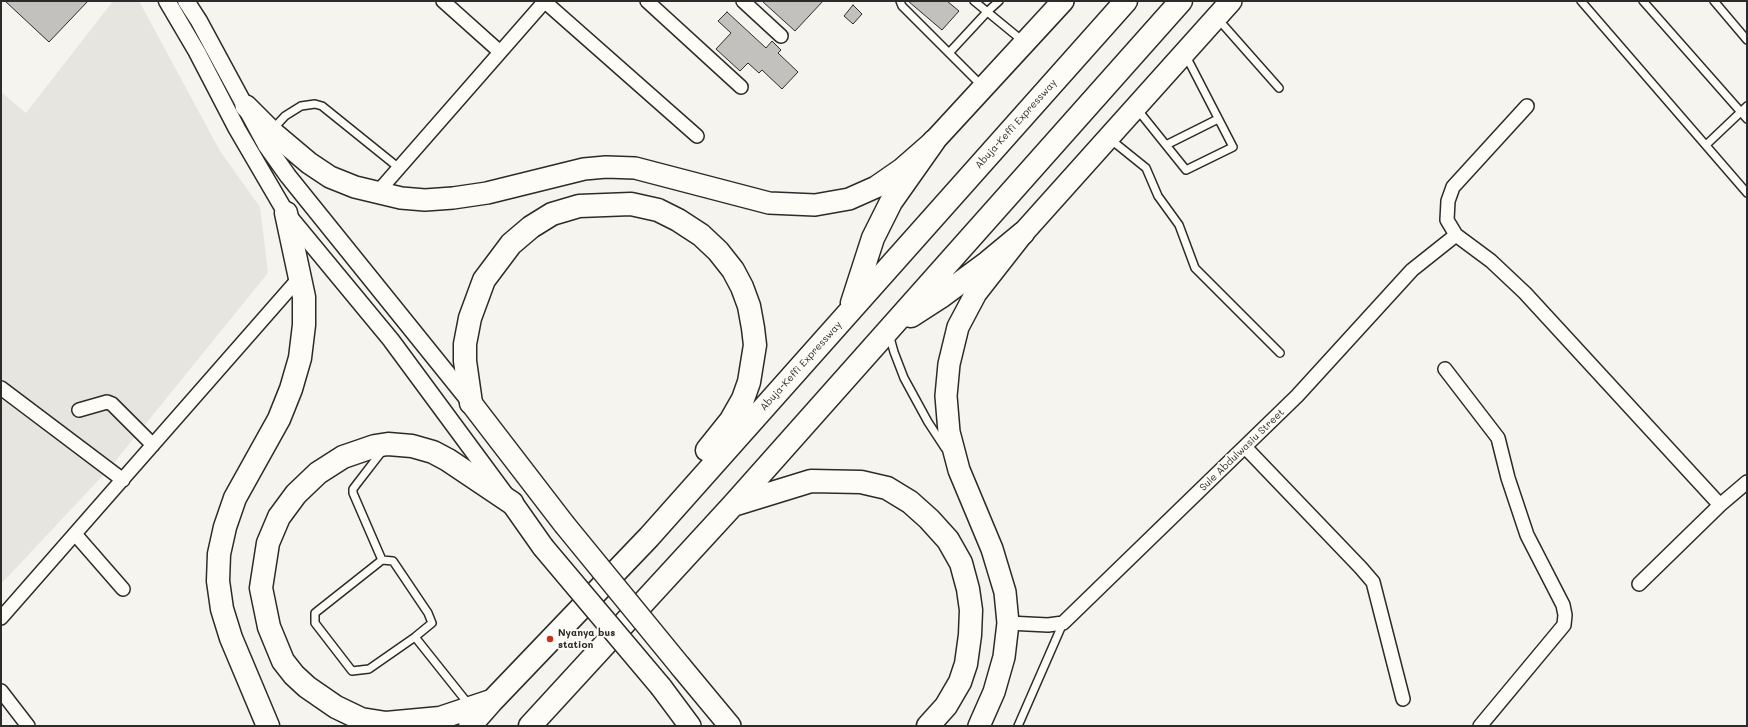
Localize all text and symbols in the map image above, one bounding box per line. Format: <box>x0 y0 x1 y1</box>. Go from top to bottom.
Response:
street label: Abuja-Keffi Expressway <box>973 77 1059 171</box>
street label: Abuja-Keffi Expressway <box>758 319 844 413</box>
street label: Sule Abdulwasiu Street <box>1197 406 1287 494</box>
place label: Nyanya bus station <box>558 627 615 650</box>
marker: Nyanya bus station <box>545 634 555 644</box>

